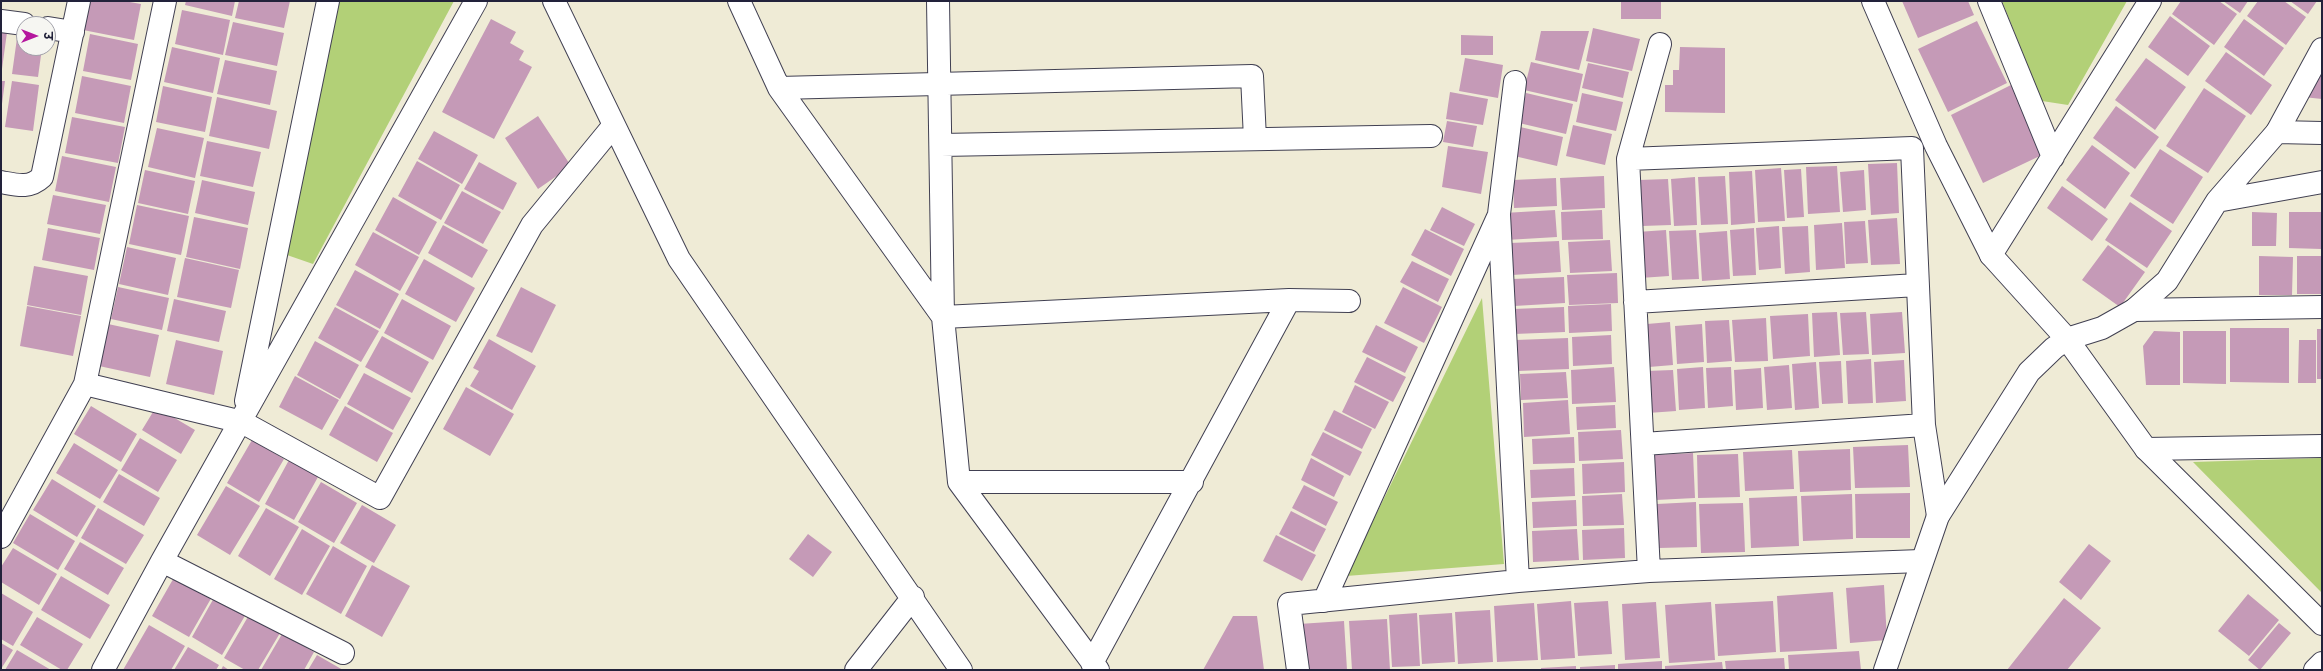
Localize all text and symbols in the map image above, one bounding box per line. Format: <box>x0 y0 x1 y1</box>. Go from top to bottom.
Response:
north arrow <box>16 16 56 56</box>
text: उ <box>41 32 54 40</box>

